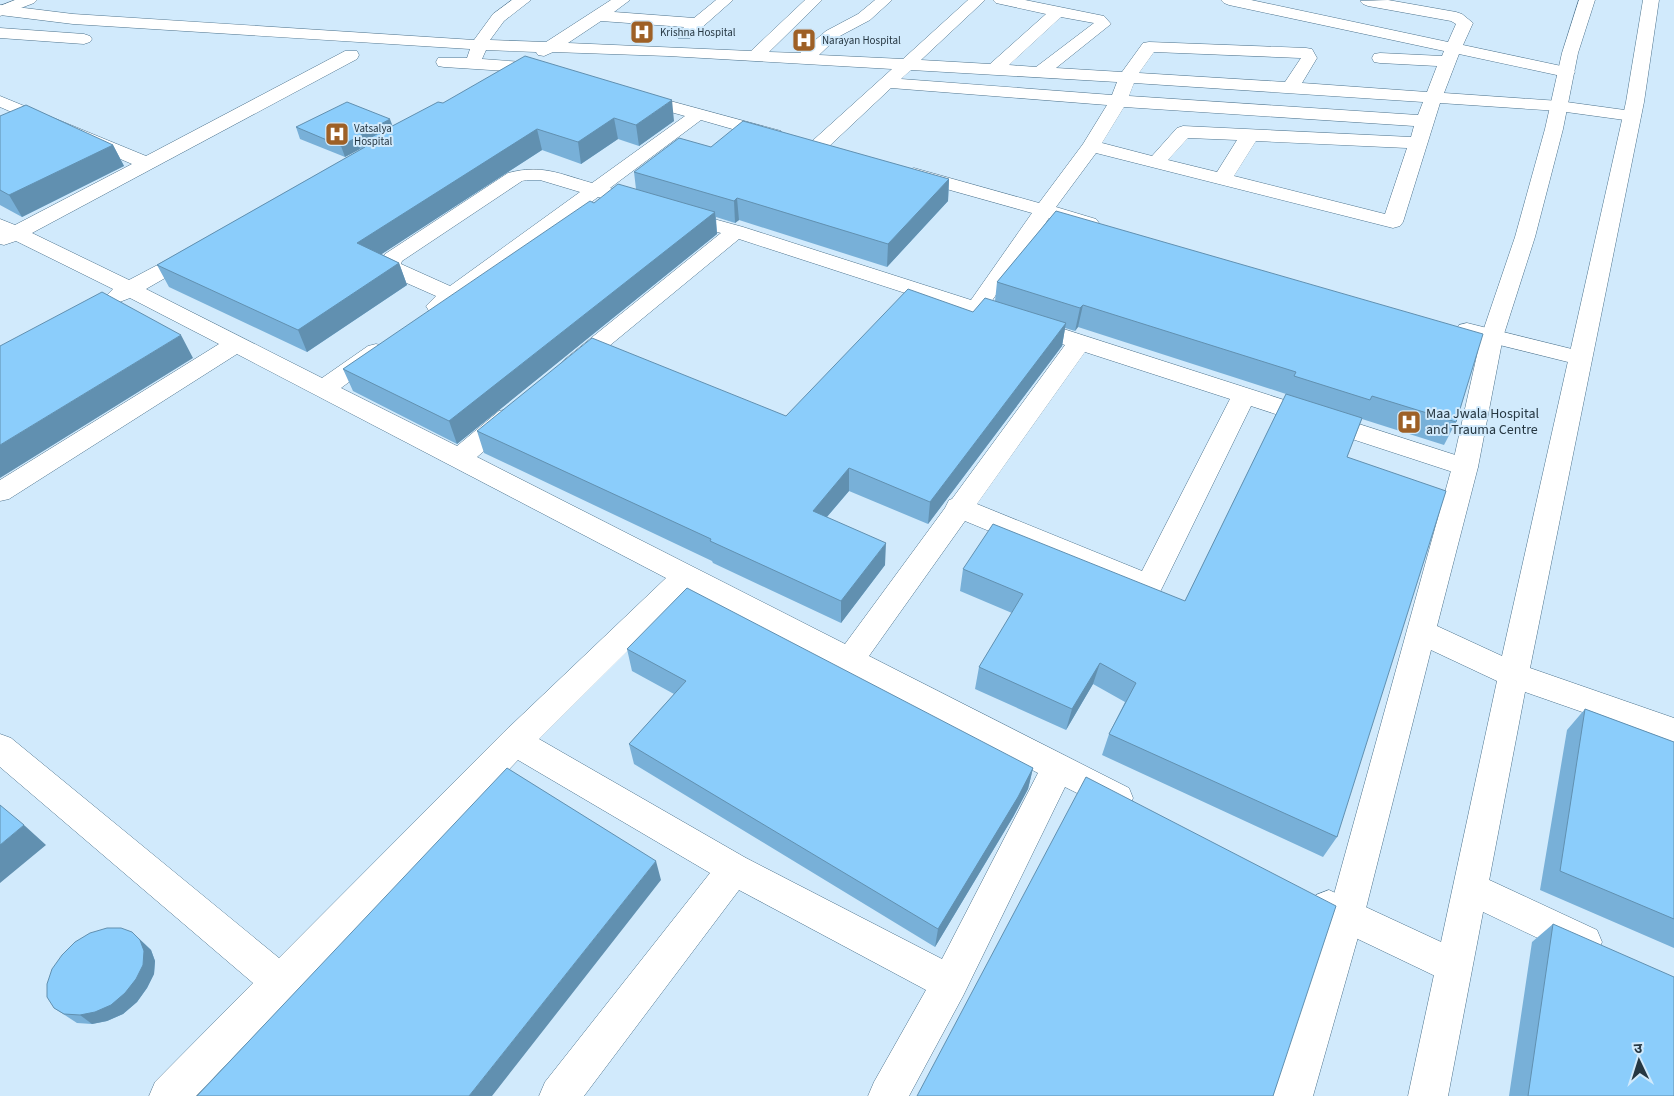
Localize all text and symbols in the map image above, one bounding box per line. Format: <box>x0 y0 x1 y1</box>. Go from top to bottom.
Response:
hospital icon: Krishna Hospital <box>629 19 655 45</box>
place label: Krishna Hospital <box>660 25 736 40</box>
hospital icon: Narayan Hospital <box>791 27 817 53</box>
place label: Narayan Hospital <box>822 33 901 48</box>
hospital icon: Vatsalya Hospital <box>324 121 350 147</box>
place label: Vatsalya Hospital <box>354 121 393 149</box>
place label: Maa Jwala Hospital and Trauma Centre <box>1426 404 1539 440</box>
hospital icon: Maa Jwala Hospital and Trauma Centre <box>1396 409 1422 435</box>
north arrow <box>1614 1036 1664 1086</box>
text: उ <box>1633 1039 1644 1059</box>

